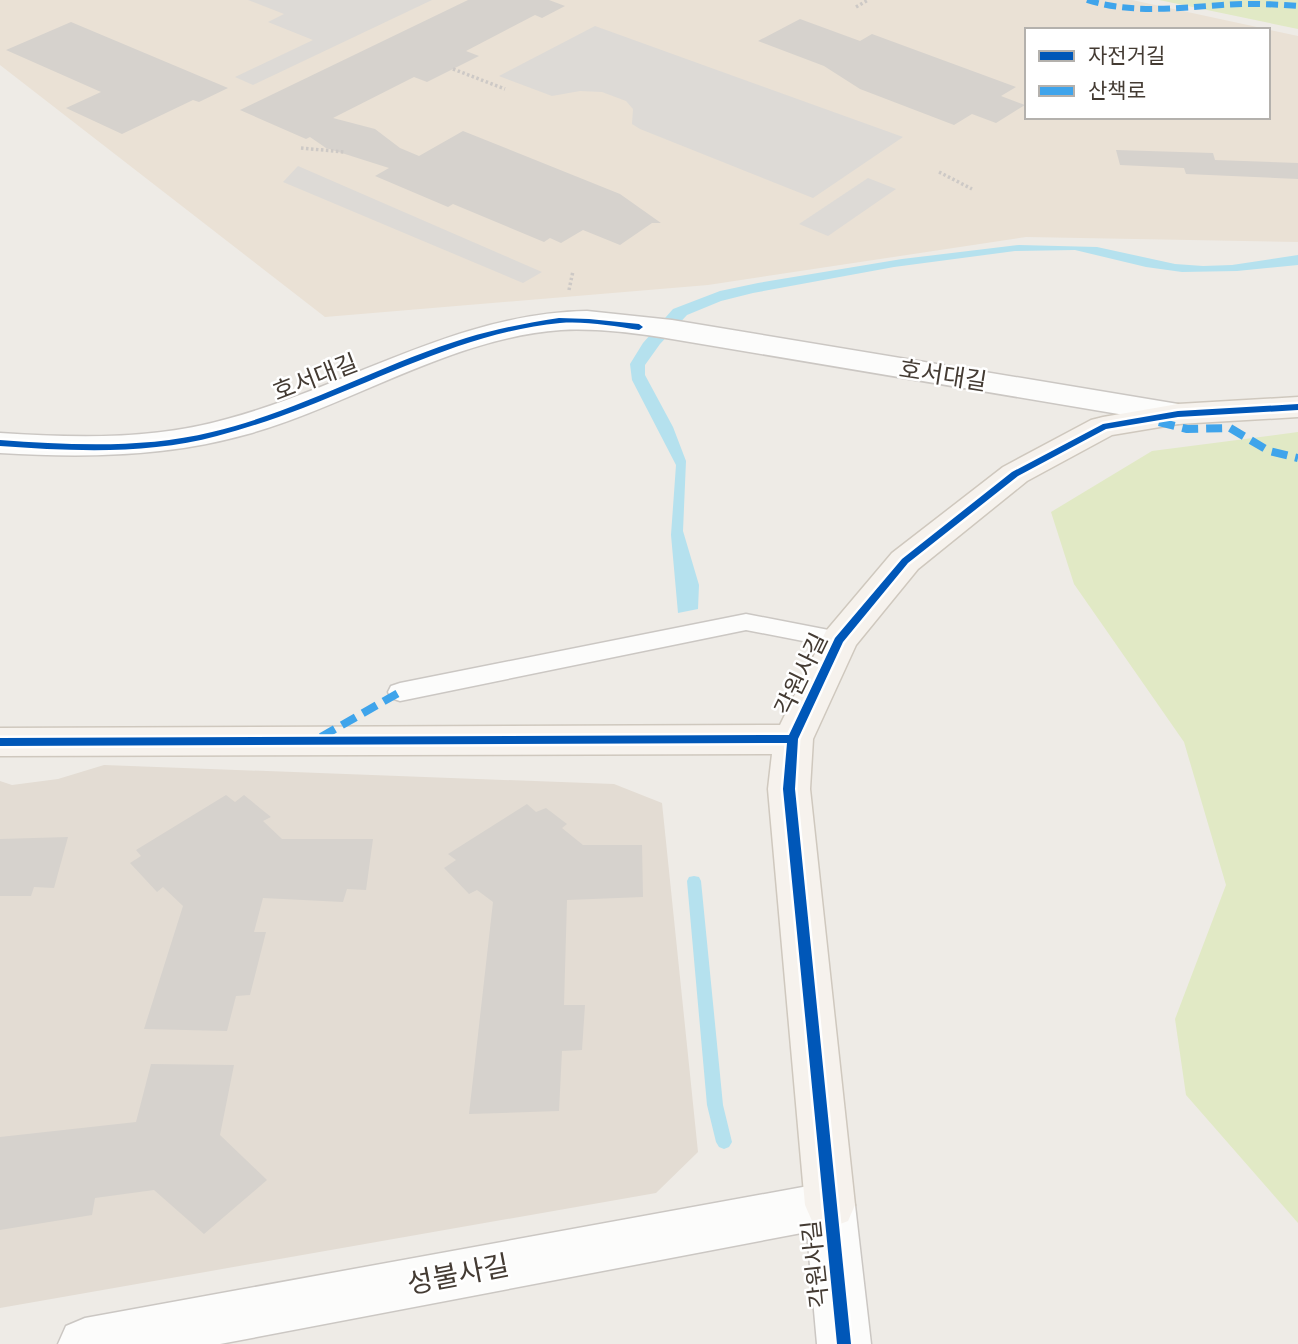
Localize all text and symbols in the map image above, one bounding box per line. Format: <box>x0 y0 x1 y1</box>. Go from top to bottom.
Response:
legend <box>1025 28 1270 119</box>
text: 자전거길 <box>1088 43 1165 68</box>
text: 산책로 <box>1088 78 1146 103</box>
street label: 호서대길 <box>269 348 361 406</box>
street label: 호서대길 <box>897 354 989 396</box>
street label: 각원사길 <box>769 628 833 720</box>
street label: 각원사길 <box>796 1219 834 1309</box>
street label: 성불사길 <box>404 1247 512 1301</box>

